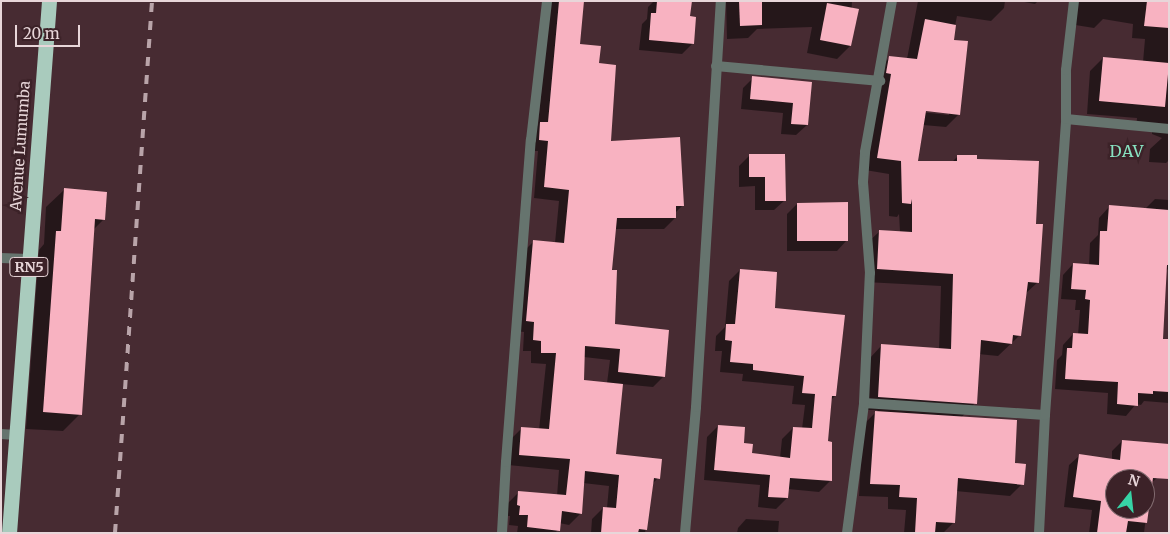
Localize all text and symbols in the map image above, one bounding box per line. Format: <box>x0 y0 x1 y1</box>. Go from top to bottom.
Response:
scale bar <box>18 15 82 47</box>
text: 20 m <box>23 24 60 43</box>
street label: Avenue Lumumba <box>6 80 34 212</box>
district label: DAV <box>1109 141 1145 161</box>
road number: RN5 <box>9 256 49 278</box>
north arrow <box>1105 469 1155 519</box>
text: N <box>1126 470 1142 491</box>

